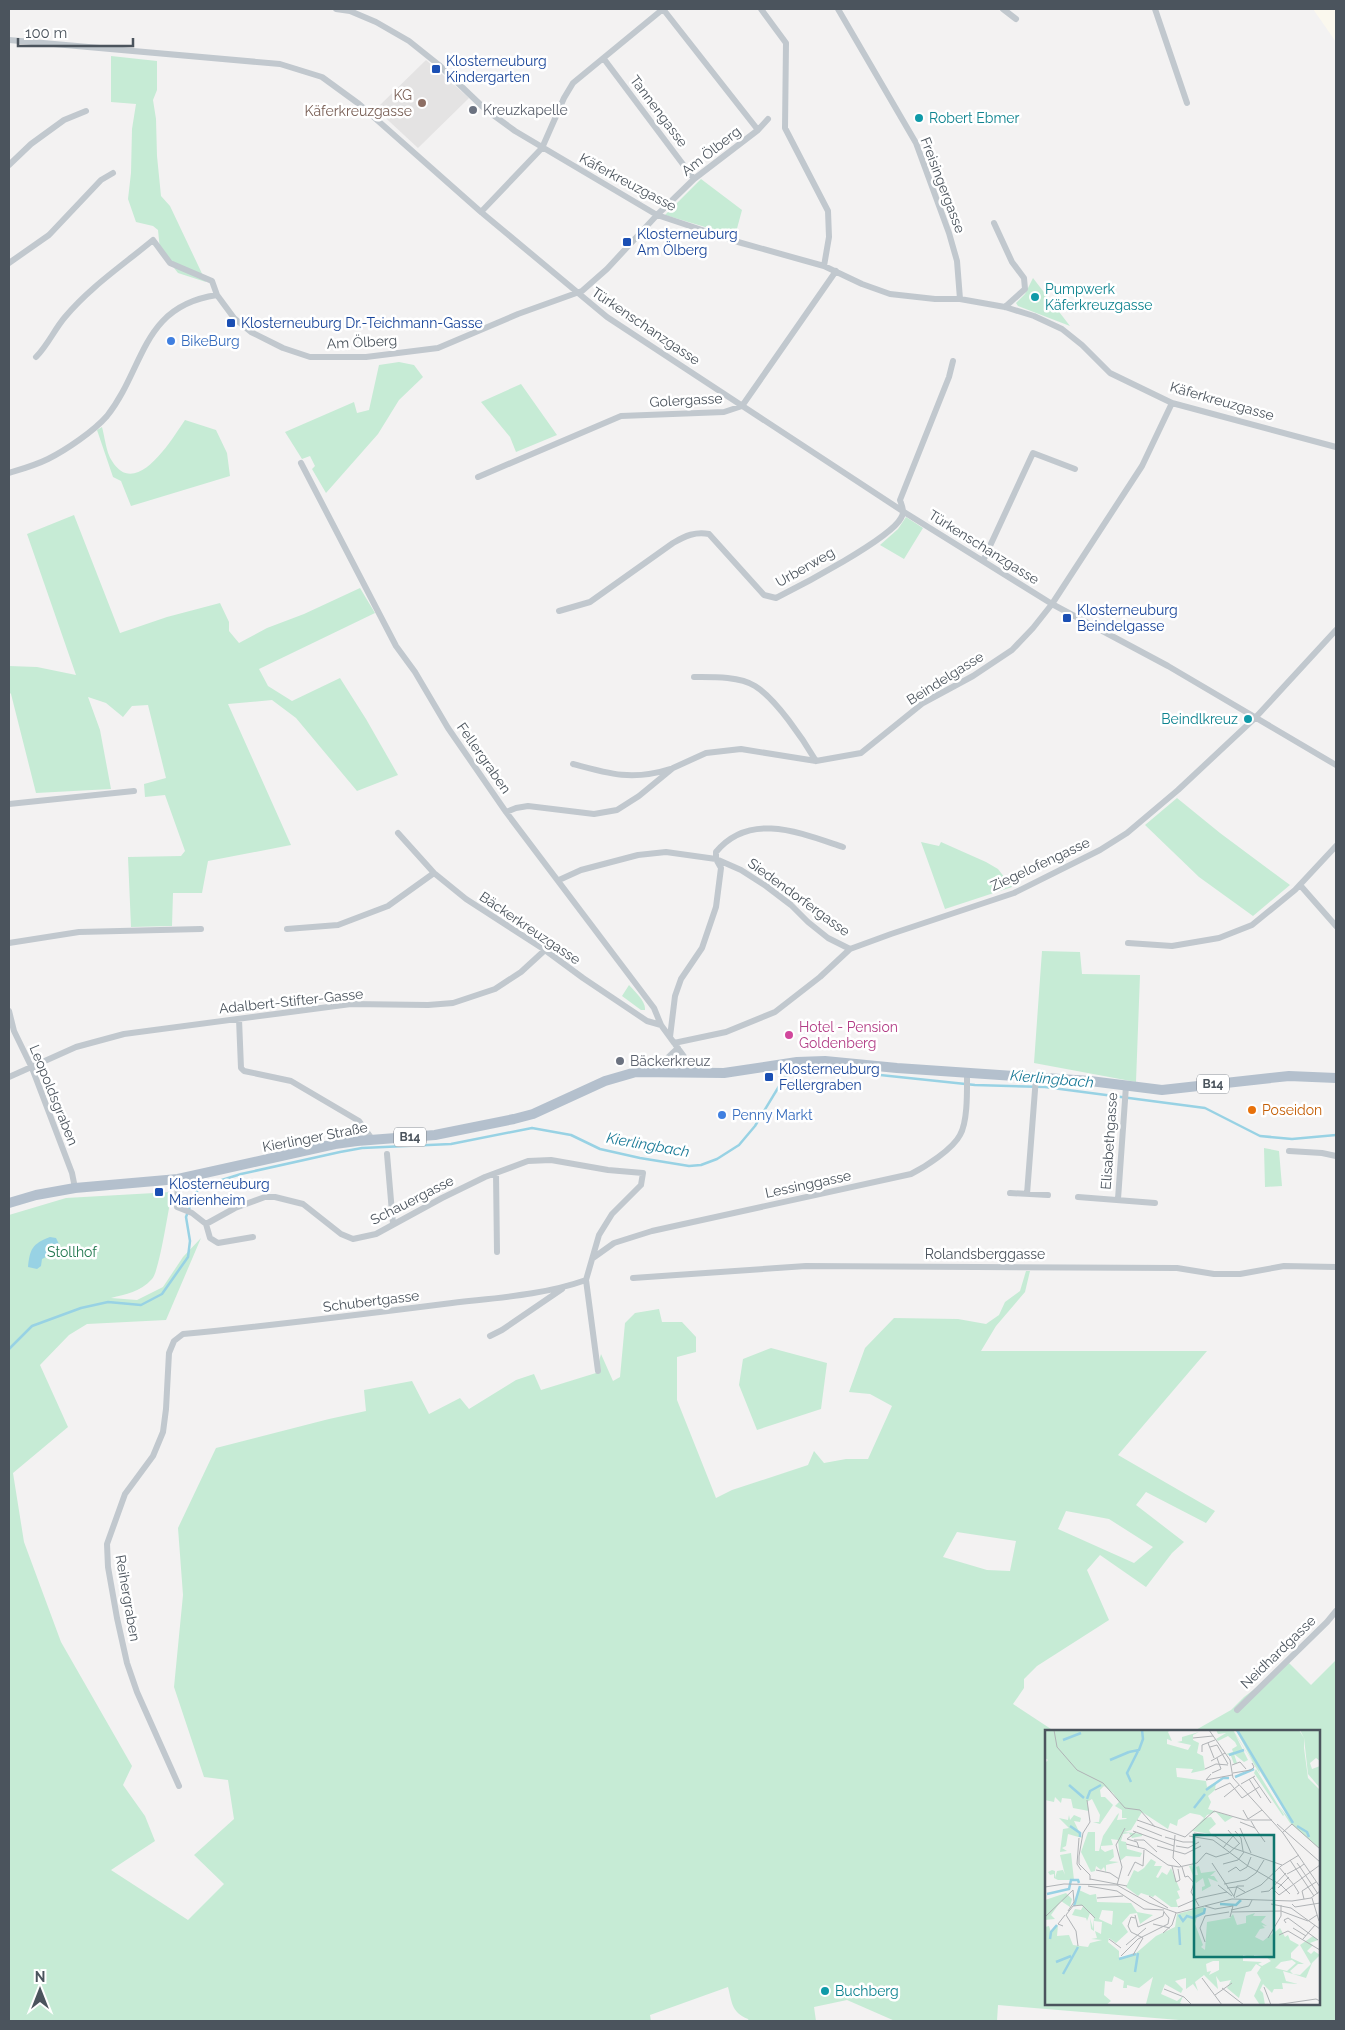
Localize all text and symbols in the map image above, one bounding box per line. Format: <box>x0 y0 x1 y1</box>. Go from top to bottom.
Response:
scale bar <box>18 15 132 47</box>
text: 100 m <box>25 24 67 42</box>
place label: Klosterneuburg Kindergarten <box>446 53 547 85</box>
marker: Klosterneuburg Kindergarten <box>430 63 442 75</box>
street label: Tannengasse <box>627 72 691 150</box>
place label: KG Käferkreuzgasse <box>304 87 412 119</box>
marker: KG Käferkreuzgasse <box>416 97 428 109</box>
place label: Kreuzkapelle <box>483 102 568 118</box>
marker: Kreuzkapelle <box>467 104 479 116</box>
place label: Robert Ebmer <box>929 110 1020 126</box>
marker: Robert Ebmer <box>913 112 925 124</box>
street label: Am Ölberg <box>677 121 744 179</box>
street label: Freisingergasse <box>917 135 969 235</box>
street label: Käferkreuzgasse <box>577 150 679 214</box>
place label: Klosterneuburg Am Ölberg <box>637 226 738 258</box>
marker: Klosterneuburg Am Ölberg <box>621 236 633 248</box>
place label: Pumpwerk Käferkreuzgasse <box>1045 281 1153 313</box>
street label: Türkenschanzgasse <box>589 284 703 368</box>
marker: Pumpwerk Käferkreuzgasse <box>1029 291 1041 303</box>
place label: Klosterneuburg Dr.-Teichmann-Gasse <box>241 315 483 331</box>
marker: Klosterneuburg Dr.-Teichmann-Gasse <box>225 317 237 329</box>
street label: Am Ölberg <box>326 330 398 352</box>
place label: BikeBurg <box>181 333 240 349</box>
marker: BikeBurg <box>165 335 177 347</box>
street label: Käferkreuzgasse <box>1168 378 1276 424</box>
street label: Golergasse <box>649 390 723 410</box>
street label: Türkenschanzgasse <box>926 507 1042 587</box>
street label: Urberweg <box>773 544 837 590</box>
place label: Klosterneuburg Beindelgasse <box>1077 602 1178 634</box>
marker: Klosterneuburg Beindelgasse <box>1061 612 1073 624</box>
street label: Beindelgasse <box>904 648 986 708</box>
place label: Beindlkreuz <box>1161 711 1238 727</box>
marker: Beindlkreuz <box>1242 713 1254 725</box>
street label: Fellergraben <box>454 720 514 796</box>
street label: Ziegelofengasse <box>988 834 1092 894</box>
street label: Siedendorfergasse <box>745 855 853 939</box>
street label: Bäckerkreuzgasse <box>477 888 583 968</box>
street label: Adalbert-Stifter-Gasse <box>218 985 364 1017</box>
place label: Hotel - Pension Goldenberg <box>799 1019 898 1051</box>
marker: Hotel - Pension Goldenberg <box>783 1029 795 1041</box>
street label: Leopoldsgraben <box>27 1042 81 1148</box>
place label: Bäckerkreuz <box>630 1053 710 1069</box>
marker: Bäckerkreuz <box>614 1055 626 1067</box>
place label: Klosterneuburg Fellergraben <box>779 1061 880 1093</box>
water label: Kierlingbach <box>1009 1066 1095 1092</box>
marker: Klosterneuburg Fellergraben <box>763 1071 775 1083</box>
road number: B14 <box>1197 1074 1229 1094</box>
street label: Elisabethgasse <box>1098 1092 1120 1190</box>
place label: Poseidon <box>1262 1102 1322 1118</box>
marker: Poseidon <box>1246 1104 1258 1116</box>
place label: Penny Markt <box>732 1107 813 1123</box>
marker: Penny Markt <box>716 1109 728 1121</box>
street label: Kierlinger Straße <box>261 1119 369 1155</box>
road number: B14 <box>394 1128 426 1146</box>
water label: Kierlingbach <box>605 1129 691 1161</box>
street label: Lessinggasse <box>763 1167 853 1201</box>
street label: Schauergasse <box>368 1172 456 1228</box>
place label: Klosterneuburg Marienheim <box>169 1176 270 1208</box>
marker: Klosterneuburg Marienheim <box>153 1186 165 1198</box>
park label: Stollhof <box>47 1244 98 1260</box>
street label: Rolandsberggasse <box>925 1246 1045 1262</box>
street label: Schubertgasse <box>322 1287 420 1315</box>
street label: Reihergraben <box>113 1554 143 1642</box>
street label: Neidhardgasse <box>1237 1612 1319 1692</box>
inset map <box>1045 1730 1320 2005</box>
north arrow <box>15 1965 65 2015</box>
text: N <box>35 1969 45 1985</box>
place label: Buchberg <box>835 1983 899 1999</box>
marker: Buchberg <box>819 1985 831 1997</box>

